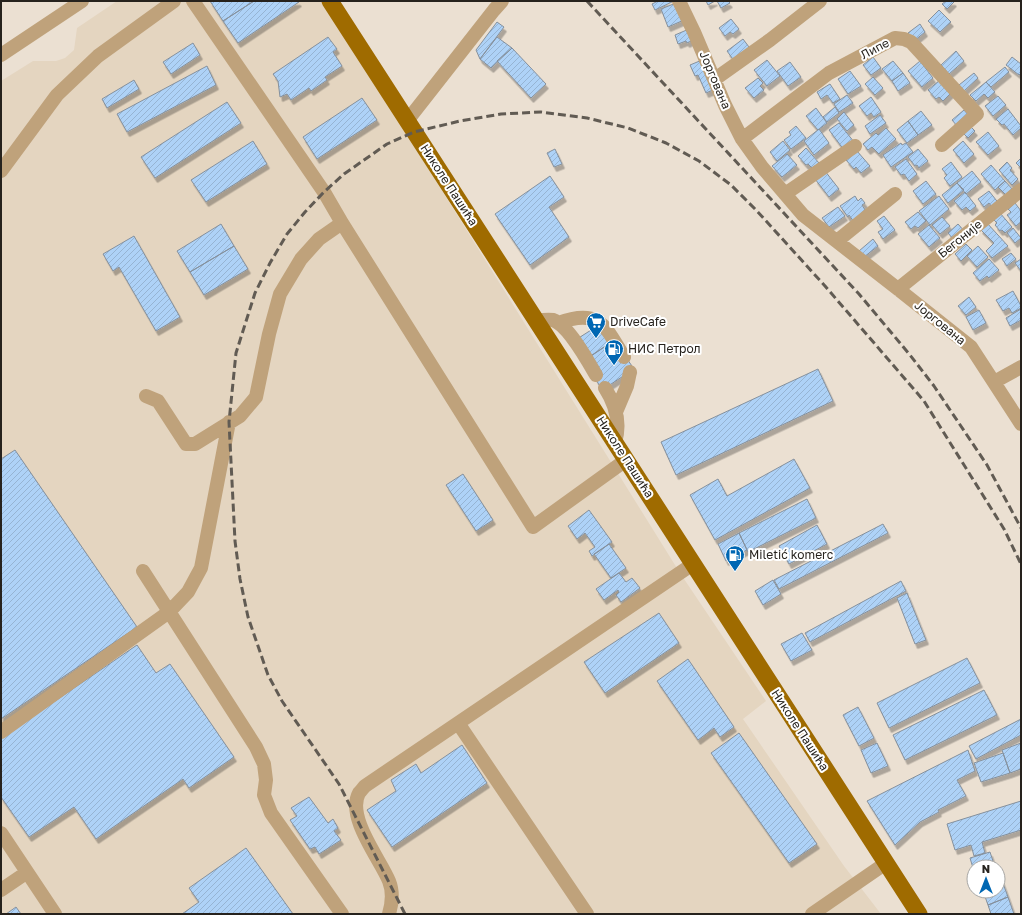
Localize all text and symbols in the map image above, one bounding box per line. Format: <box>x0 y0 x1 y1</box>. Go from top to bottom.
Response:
street label: Липе <box>858 35 892 62</box>
street label: Јоргована <box>697 49 734 111</box>
street label: Николе Пашића <box>417 141 481 228</box>
street label: Бегоније <box>935 216 985 261</box>
street label: Јоргована <box>912 297 969 348</box>
supermarket icon: DriveCafe <box>585 311 607 339</box>
place label: DriveCafe <box>610 314 666 329</box>
fuel station icon: НИС Петрол <box>603 338 625 366</box>
place label: НИС Петрол <box>628 341 701 356</box>
street label: Николе Пашића <box>593 413 657 500</box>
fuel station icon: Miletić komerc <box>724 544 746 572</box>
place label: Miletić komerc <box>749 547 834 562</box>
street label: Николе Пашића <box>768 686 832 773</box>
north arrow <box>966 859 1006 899</box>
text: N <box>982 862 990 875</box>

